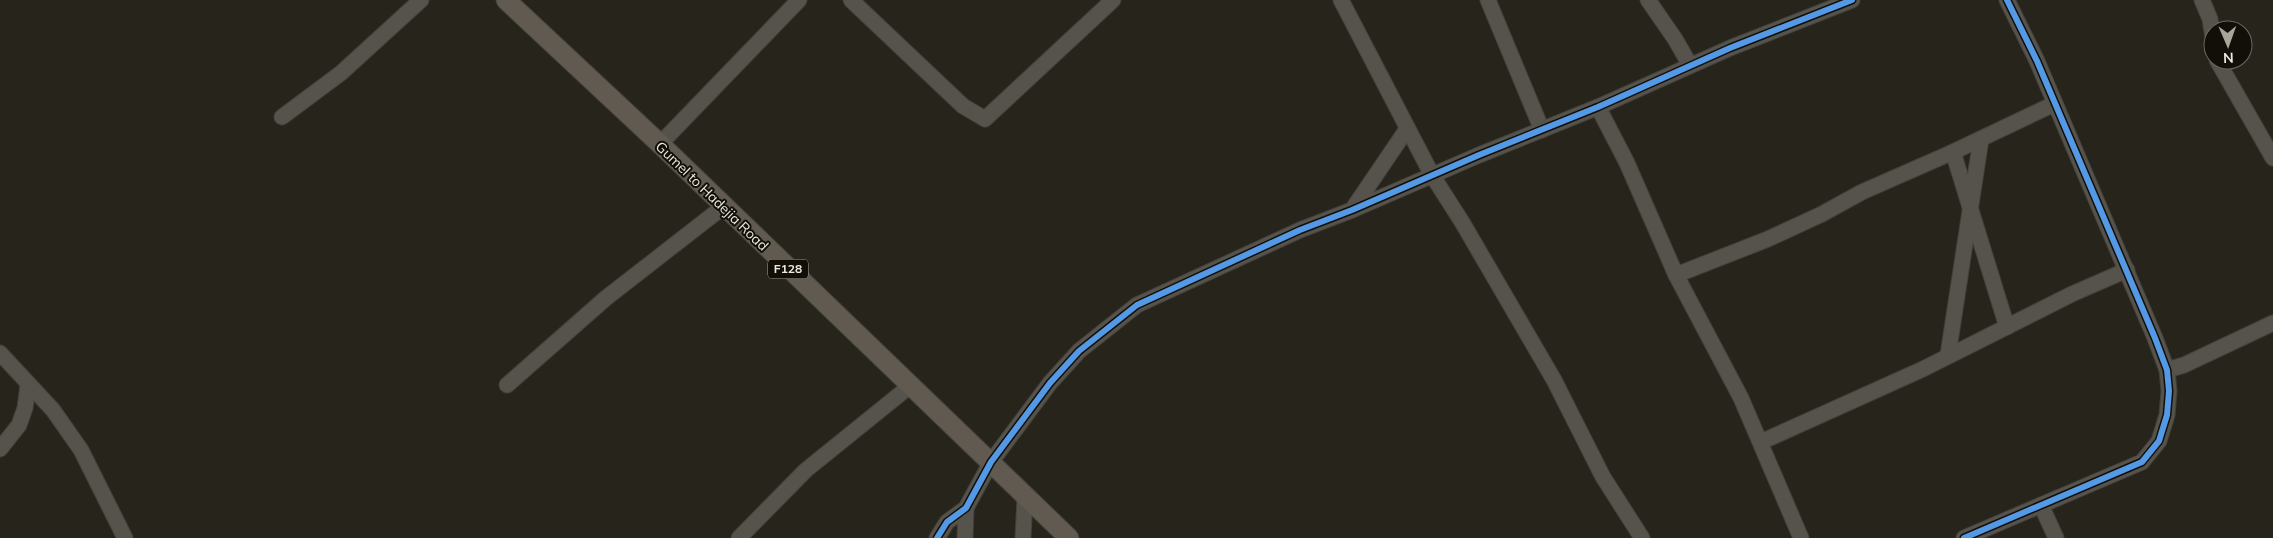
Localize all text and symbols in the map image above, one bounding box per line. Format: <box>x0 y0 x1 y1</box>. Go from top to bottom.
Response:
north arrow <box>2203 20 2253 70</box>
text: N <box>2223 49 2234 67</box>
street label: Gumel to Hadejia Road <box>652 137 772 255</box>
road number: F128 <box>768 260 808 278</box>

